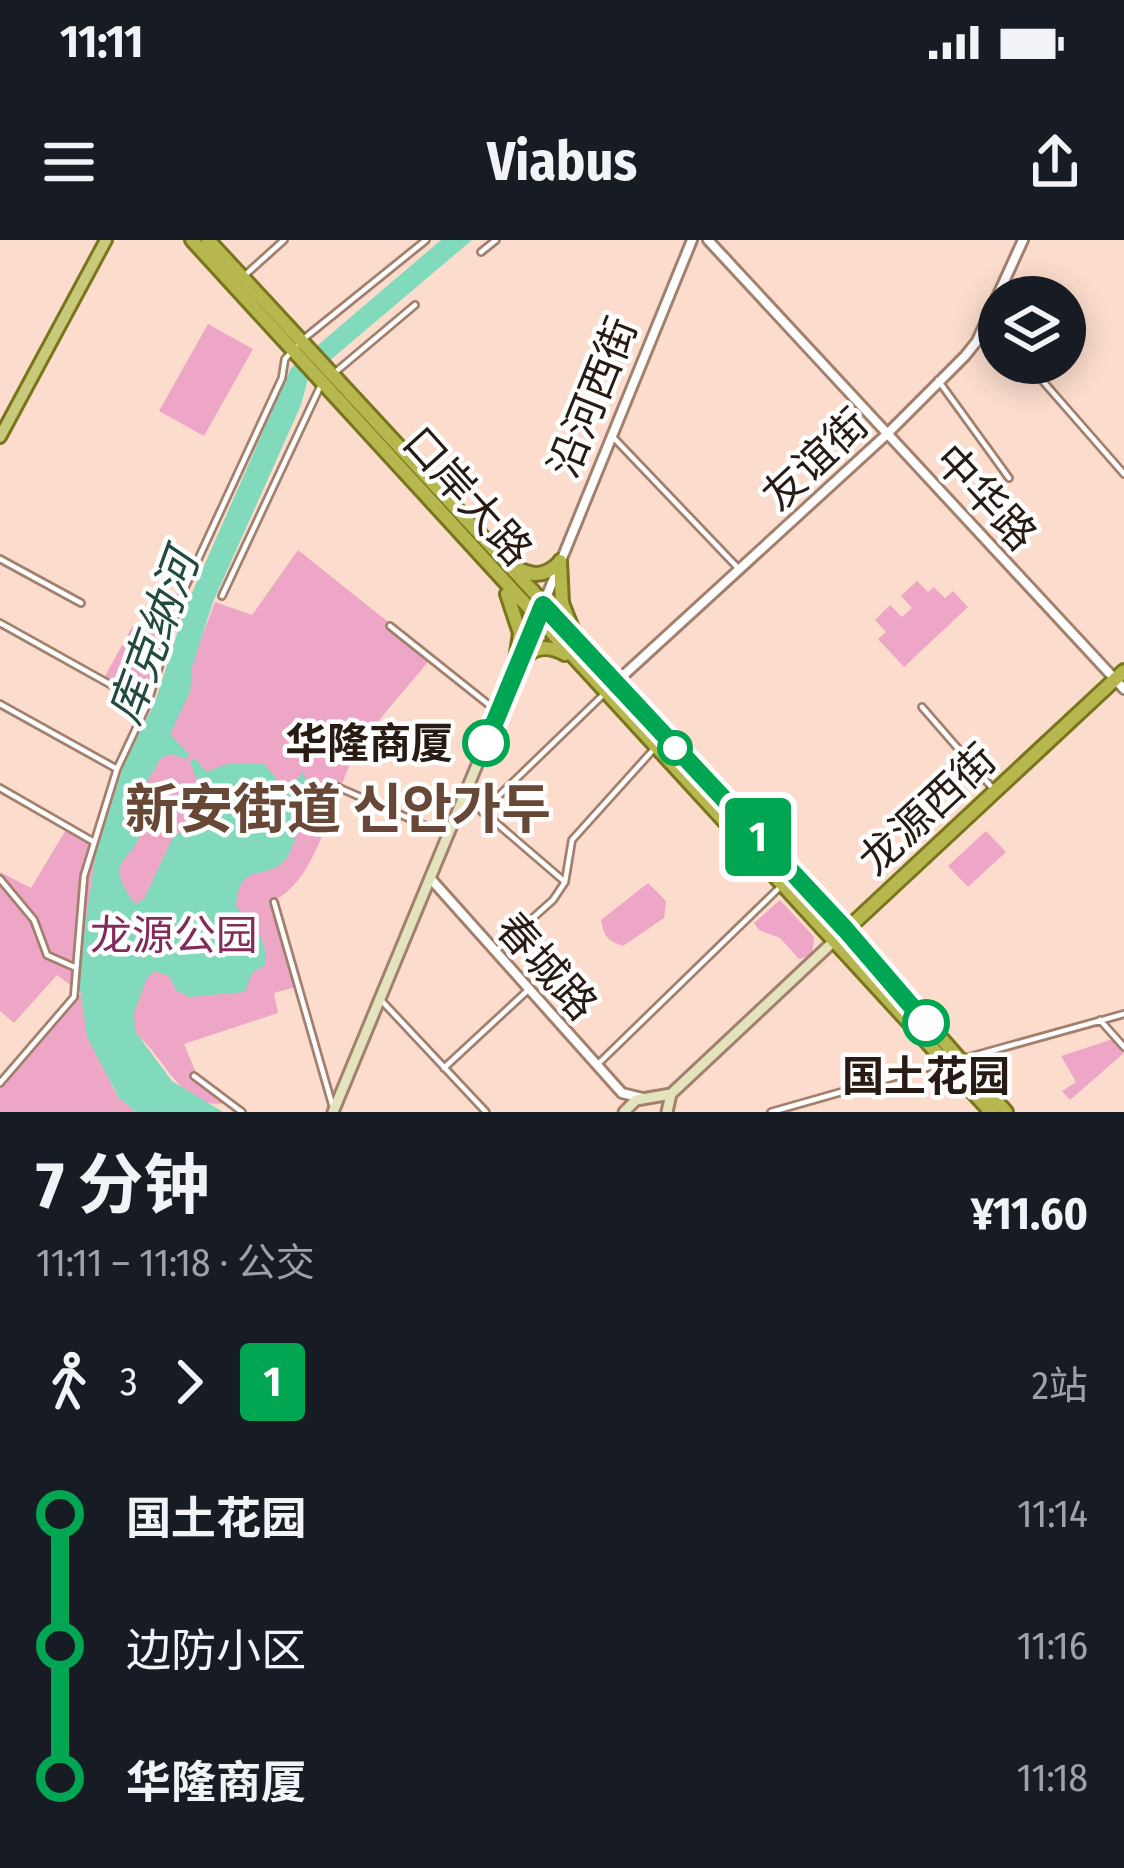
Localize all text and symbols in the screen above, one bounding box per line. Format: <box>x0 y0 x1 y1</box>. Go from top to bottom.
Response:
text: 11:11 <box>60 15 143 69</box>
icon: menu <box>36 129 102 195</box>
icon: share <box>1022 129 1088 195</box>
text: Viabus <box>487 130 637 194</box>
map controls <box>978 276 1086 384</box>
button: layers <box>978 276 1086 384</box>
street label: 沿河西街 <box>538 310 648 485</box>
street label: 友谊街 <box>753 398 879 521</box>
street label: 口岸大路 <box>392 418 542 576</box>
street label: 中华路 <box>924 435 1047 561</box>
water label: 库克纳河 <box>98 536 213 731</box>
place label: 华隆商厦 <box>285 719 453 769</box>
marker: 华隆商厦 <box>464 721 508 765</box>
unlabelled marker <box>659 732 691 764</box>
street label: 龙源西街 <box>849 734 1006 885</box>
district label: 新安街道 신안가두 <box>125 778 551 842</box>
line badge: 1 <box>719 798 797 876</box>
text: 1 <box>749 812 767 862</box>
street label: 春城路 <box>486 903 607 1030</box>
park label: 龙源公园 <box>90 911 258 961</box>
marker: 国土花园 <box>904 1001 948 1045</box>
place label: 国土花园 <box>842 1052 1010 1102</box>
text: 7 分钟 <box>36 1146 210 1225</box>
text: ¥11.60 <box>971 1187 1088 1241</box>
text: 11:11 – 11:18 · 公交 <box>36 1240 315 1286</box>
icon: walk <box>36 1349 102 1415</box>
icon: forward <box>156 1349 222 1415</box>
text: 1 <box>264 1357 281 1407</box>
text: 3 <box>120 1359 138 1405</box>
text: 2站 <box>1032 1363 1088 1409</box>
text: 11:14 <box>1017 1491 1088 1537</box>
text: 国土花园 <box>126 1492 306 1546</box>
text: 11:16 <box>1017 1623 1088 1669</box>
text: 边防小区 <box>126 1624 306 1678</box>
text: 11:18 <box>1017 1755 1088 1801</box>
text: 华隆商厦 <box>126 1756 306 1810</box>

